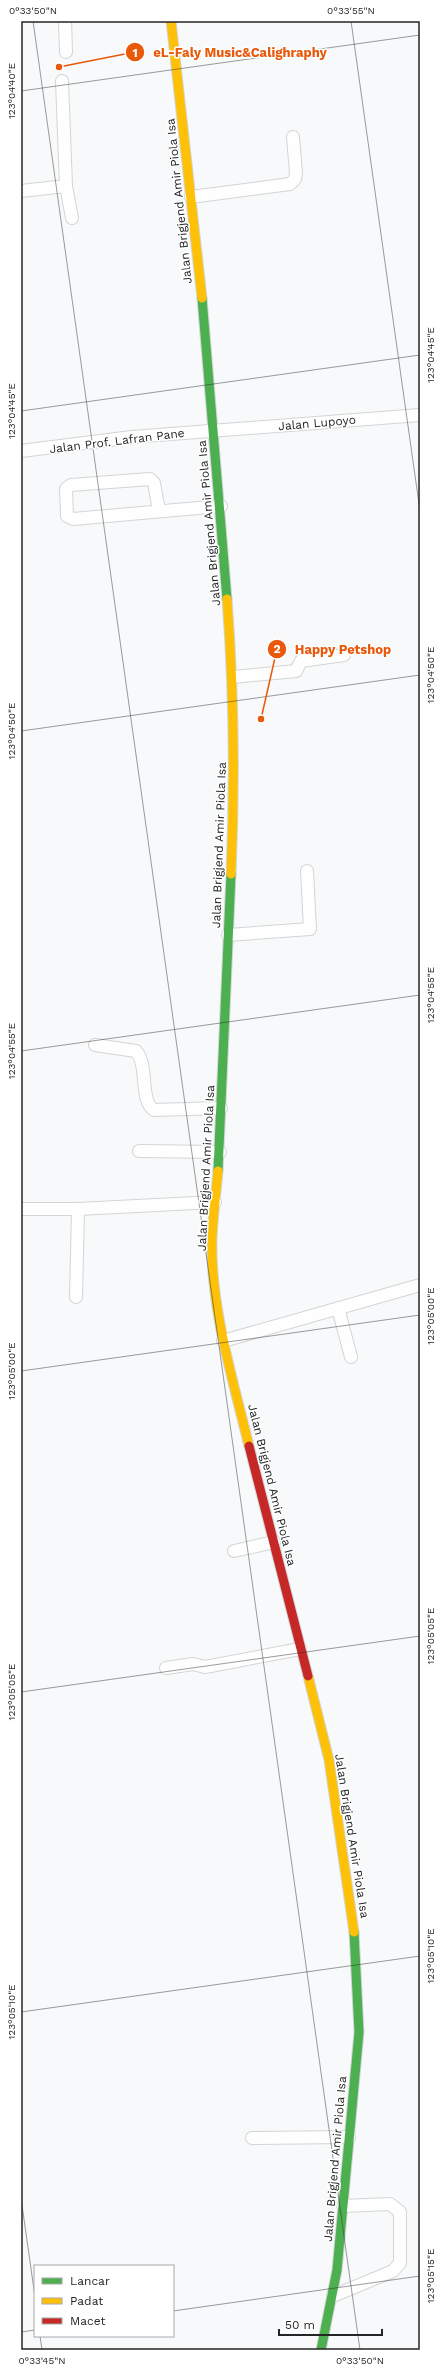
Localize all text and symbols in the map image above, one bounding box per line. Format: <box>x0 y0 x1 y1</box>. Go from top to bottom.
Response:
text: 0°33'50"N <box>9 5 57 16</box>
text: 0°33'55"N <box>327 5 375 16</box>
callout: eL-Faly Music&Calighraphy <box>125 40 335 65</box>
text: eL-Faly Music&Calighraphy <box>153 45 327 60</box>
text: 1 <box>132 46 138 60</box>
text: 123°04'40"E <box>6 63 17 119</box>
street label: Jalan Brigjend Amir Piola Isa <box>163 117 195 284</box>
text: 123°04'45"E <box>425 327 436 383</box>
text: 123°04'45"E <box>6 383 17 439</box>
street label: Jalan Lupoyo <box>278 413 356 433</box>
street label: Jalan Prof. Lafran Pane <box>49 426 185 456</box>
street label: Jalan Brigjend Amir Piola Isa <box>195 439 223 606</box>
callout: Happy Petshop <box>267 637 400 662</box>
text: 2 <box>273 642 281 656</box>
text: Happy Petshop <box>295 642 391 657</box>
text: 123°04'50"E <box>425 647 436 703</box>
text: 123°04'50"E <box>6 703 17 759</box>
street label: Jalan Brigjend Amir Piola Isa <box>209 762 229 928</box>
text: 123°04'55"E <box>425 967 436 1023</box>
text: 123°04'55"E <box>6 1023 17 1079</box>
street label: Jalan Brigjend Amir Piola Isa <box>195 1084 217 1251</box>
text: 123°05'00"E <box>425 1287 436 1345</box>
text: 123°05'00"E <box>6 1342 17 1400</box>
street label: Jalan Brigjend Amir Piola Isa <box>245 1403 299 1568</box>
text: 123°05'05"E <box>425 1608 436 1665</box>
text: 123°05'05"E <box>6 1664 17 1721</box>
street label: Jalan Brigjend Amir Piola Isa <box>332 1753 372 1919</box>
text: 123°05'10"E <box>425 1928 436 1984</box>
text: 123°05'10"E <box>6 1984 17 2040</box>
street label: Jalan Brigjend Amir Piola Isa <box>321 2075 349 2242</box>
text: 123°05'15"E <box>425 2249 436 2303</box>
legend <box>34 2265 174 2337</box>
text: Lancar <box>70 2274 110 2288</box>
text: Padat <box>70 2294 103 2308</box>
scale bar <box>279 2311 382 2337</box>
text: Macet <box>70 2314 105 2328</box>
text: 50 m <box>285 2318 315 2332</box>
text: 0°33'45"N <box>18 2355 66 2366</box>
text: 0°33'50"N <box>336 2355 384 2366</box>

